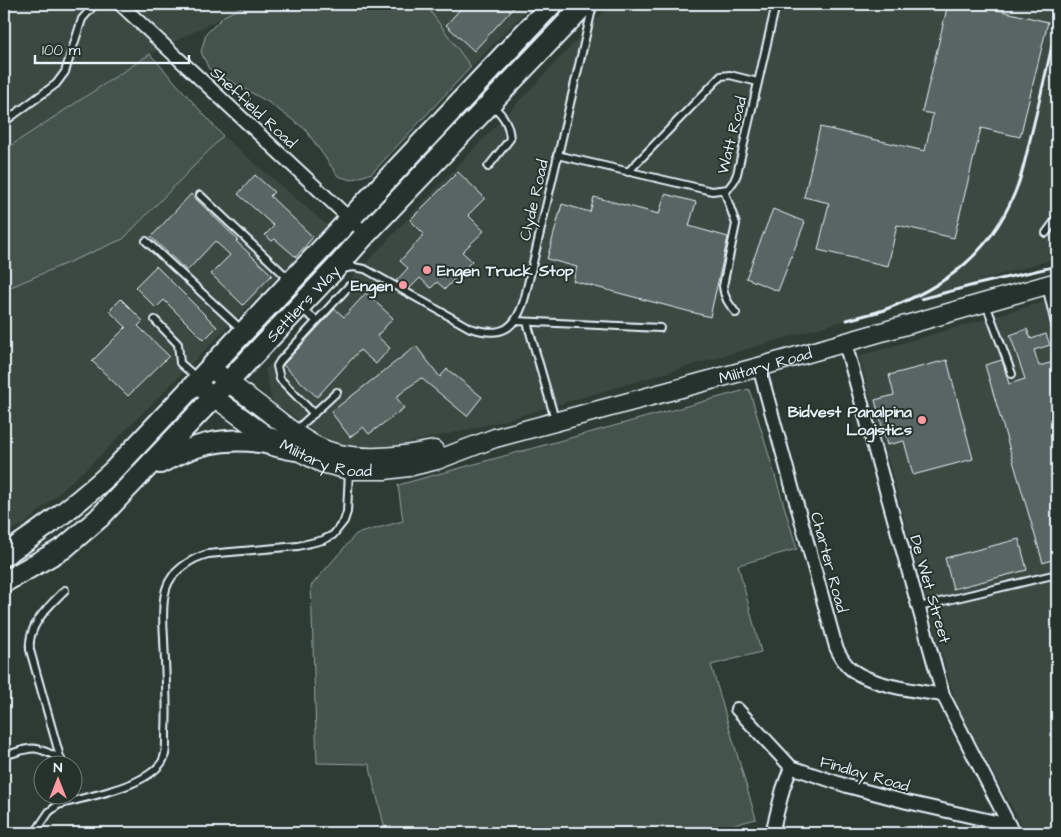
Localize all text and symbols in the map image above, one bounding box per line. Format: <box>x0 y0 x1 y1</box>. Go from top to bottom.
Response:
scale bar <box>35 32 189 64</box>
text: 100 m <box>42 40 81 61</box>
street label: Sheffield Road <box>205 62 301 154</box>
street label: Watt Road <box>712 94 752 176</box>
street label: Clyde Road <box>514 157 555 243</box>
street label: Settlers Way <box>261 260 346 347</box>
place label: Engen Truck Stop <box>437 260 574 284</box>
marker: Engen Truck Stop <box>421 264 433 276</box>
place label: Engen <box>351 275 393 299</box>
marker: Engen <box>397 279 409 291</box>
street label: Military Road <box>716 342 815 389</box>
place label: Bidvest Panalpina Logistics <box>788 401 913 443</box>
marker: Bidvest Panalpina Logistics <box>916 414 928 426</box>
street label: Military Road <box>276 434 372 482</box>
street label: Charter Road <box>805 510 853 615</box>
street label: De Wet Street <box>904 533 956 646</box>
street label: Findlay Road <box>817 751 912 798</box>
north arrow <box>32 754 82 804</box>
text: N <box>54 758 63 778</box>

